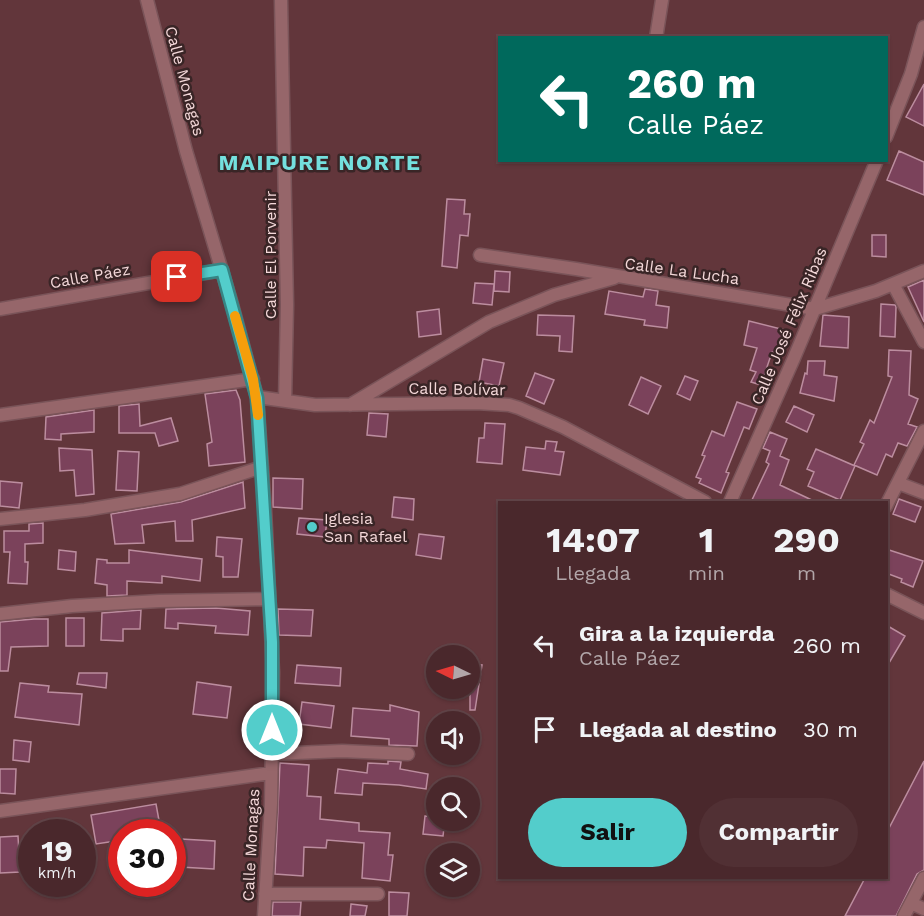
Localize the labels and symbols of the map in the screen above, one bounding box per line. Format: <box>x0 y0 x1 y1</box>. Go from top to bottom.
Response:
street label: Calle Monagas <box>161 24 209 138</box>
district label: MAIPURE NORTE <box>219 150 421 175</box>
street label: Calle El Porvenir <box>261 190 280 319</box>
street label: Calle José Félix Ribas <box>747 244 831 408</box>
pin <box>151 251 202 302</box>
street label: Calle La Lucha <box>624 254 740 288</box>
street label: Calle Páez <box>48 260 132 292</box>
street label: Calle Bolívar <box>408 379 506 399</box>
place label: Iglesia San Rafael <box>324 509 407 546</box>
marker: Iglesia San Rafael <box>305 520 319 534</box>
north arrow <box>426 645 480 699</box>
position arrow <box>240 698 304 762</box>
street label: Calle Monagas <box>239 788 263 902</box>
speed limit sign: 30 <box>108 819 186 897</box>

